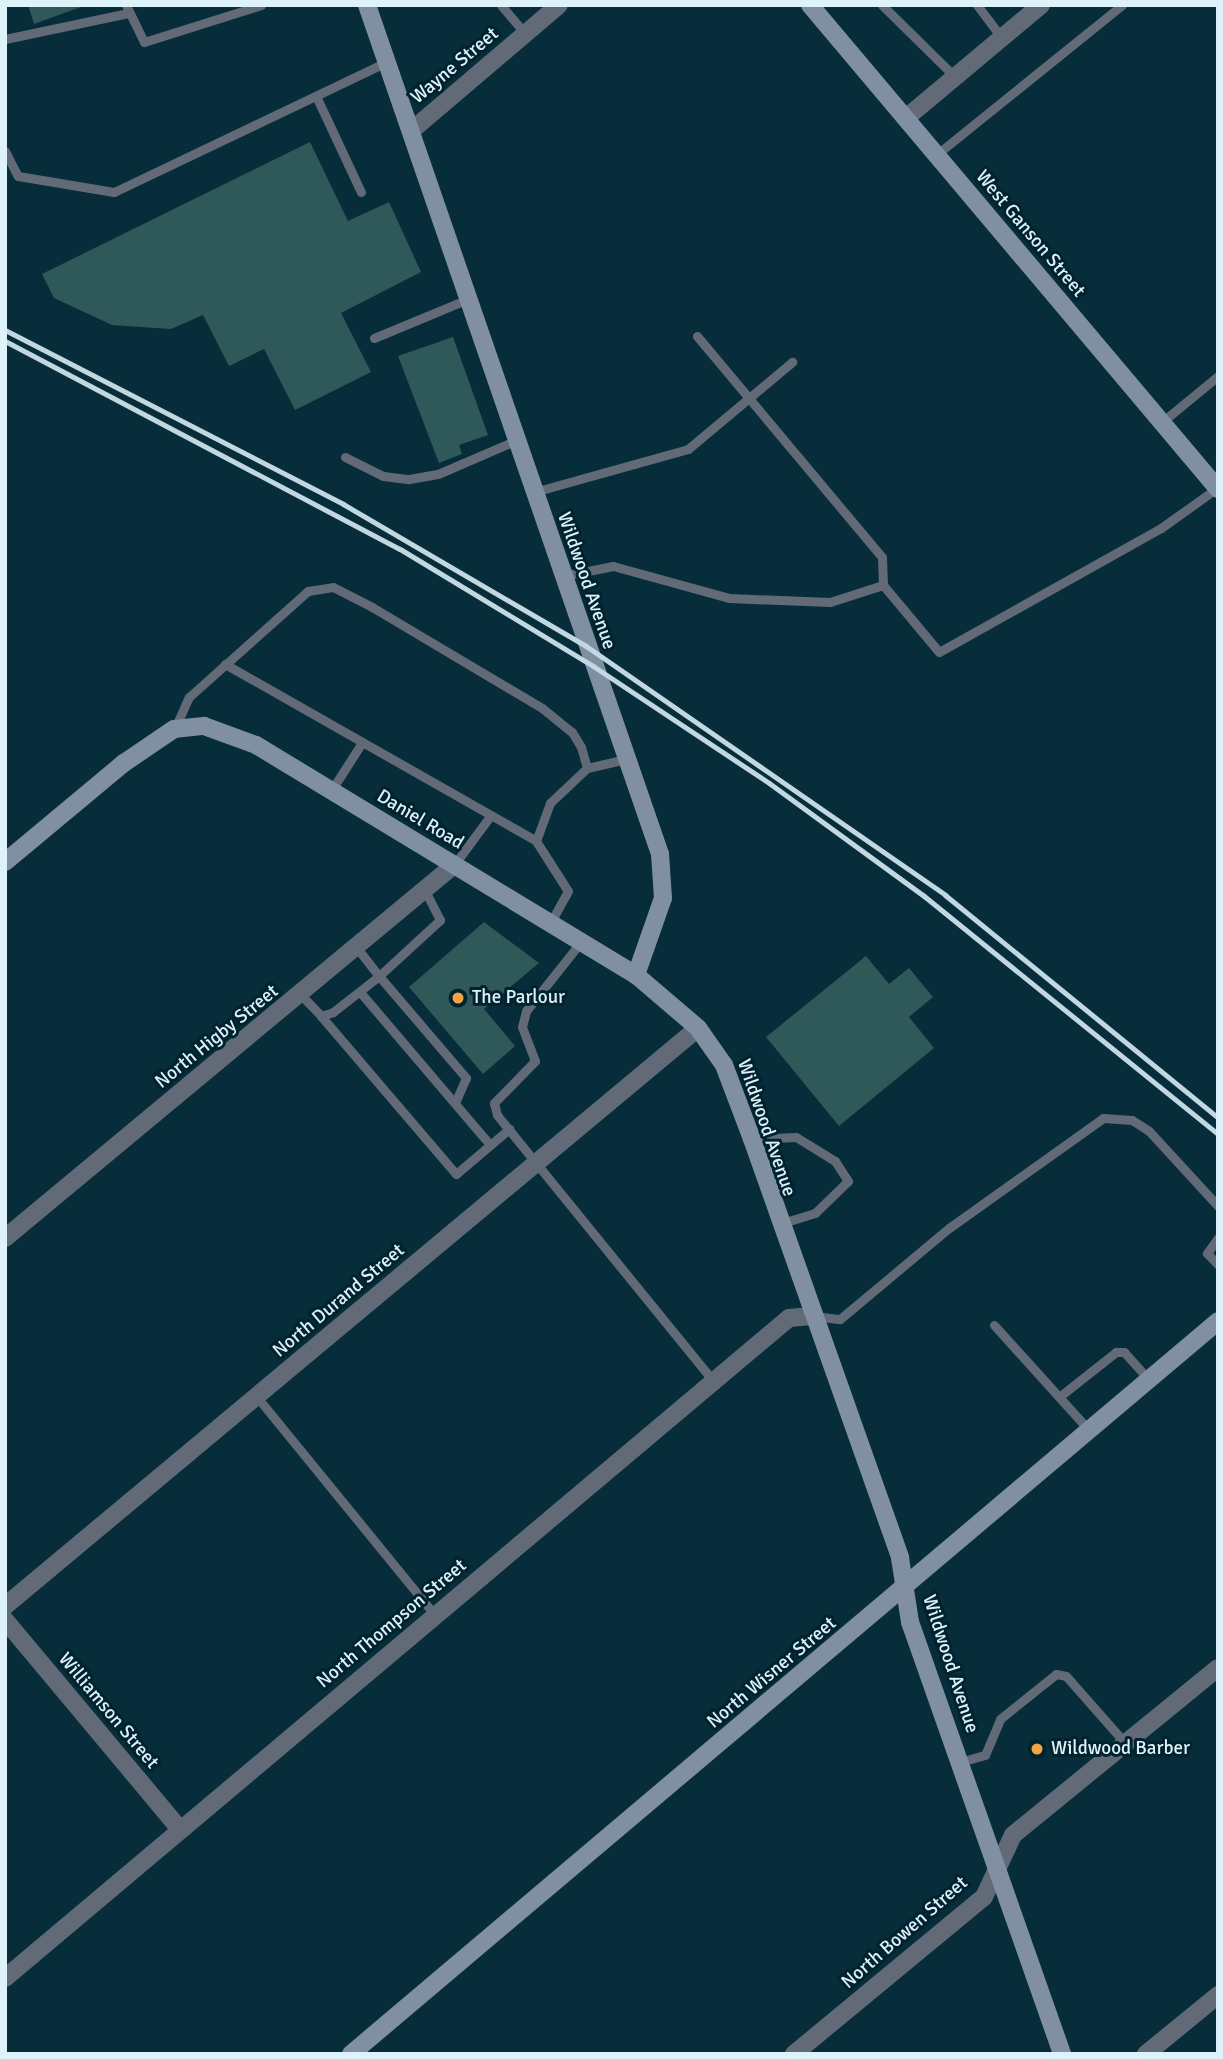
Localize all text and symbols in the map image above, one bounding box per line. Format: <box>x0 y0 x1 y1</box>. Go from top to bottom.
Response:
street label: Wayne Street <box>407 23 503 109</box>
street label: West Ganson Street <box>970 166 1090 302</box>
street label: Wildwood Avenue <box>552 509 620 653</box>
street label: Daniel Road <box>372 785 468 855</box>
street label: North Higby Street <box>151 980 283 1094</box>
place label: The Parlour <box>472 987 565 1009</box>
marker: The Parlour <box>450 990 466 1006</box>
street label: Wildwood Avenue <box>732 1056 800 1200</box>
street label: North Durand Street <box>269 1239 409 1363</box>
street label: North Thompson Street <box>313 1555 471 1693</box>
street label: Wildwood Avenue <box>917 1592 983 1736</box>
street label: North Wisner Street <box>703 1612 841 1734</box>
street label: Williamson Street <box>53 1648 163 1774</box>
place label: Wildwood Barber <box>1051 1738 1190 1760</box>
marker: Wildwood Barber <box>1029 1741 1045 1757</box>
street label: North Bowen Street <box>837 1872 973 1994</box>

